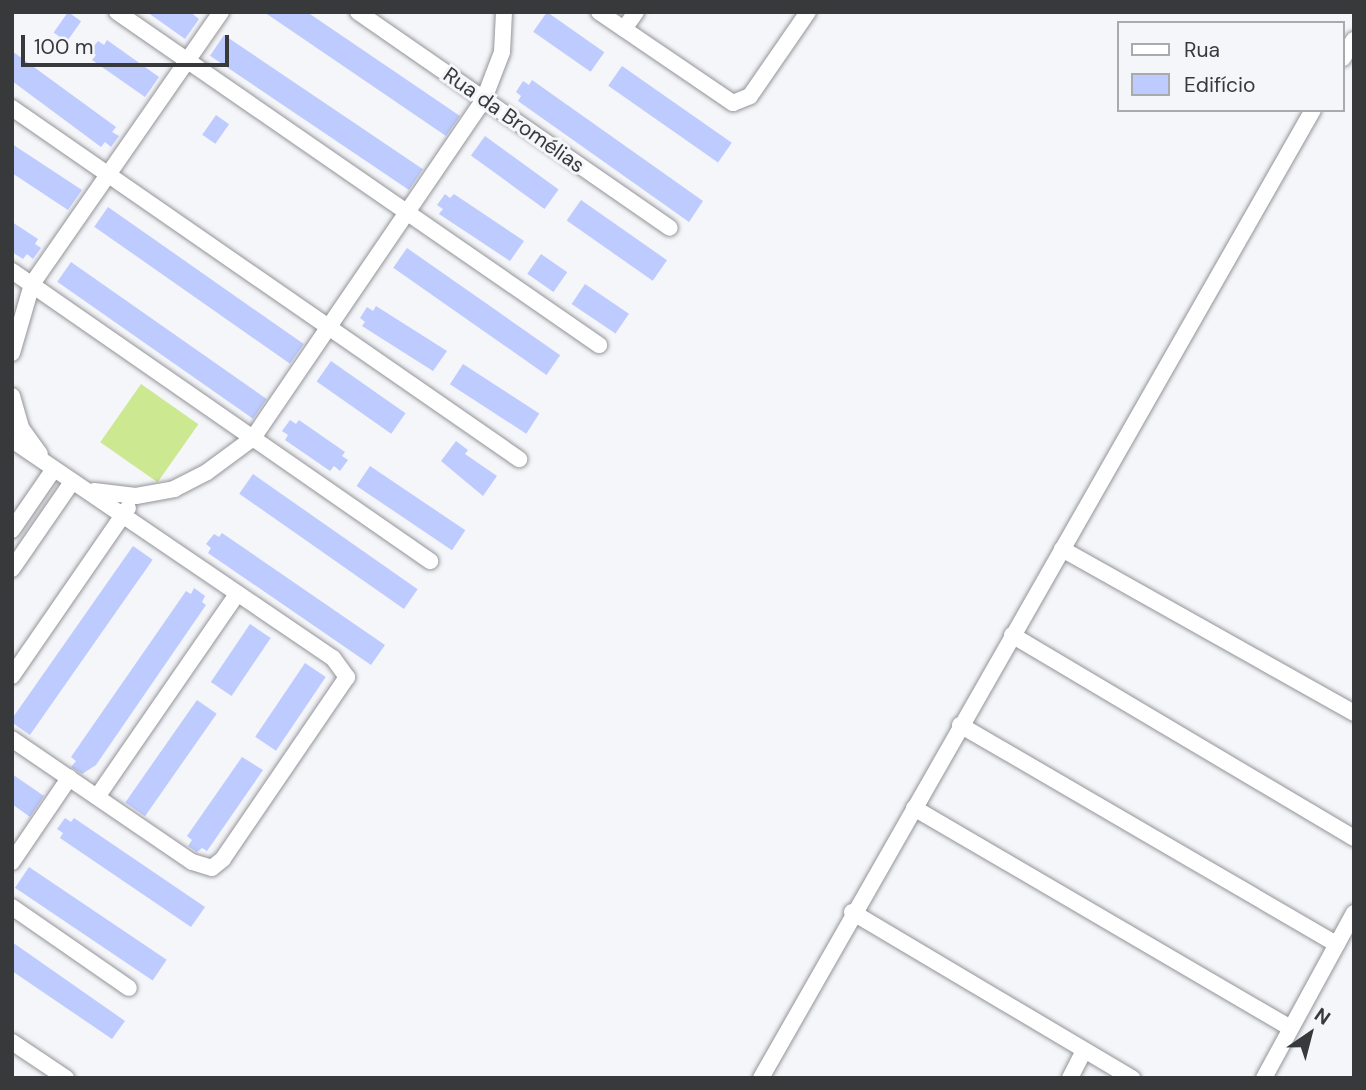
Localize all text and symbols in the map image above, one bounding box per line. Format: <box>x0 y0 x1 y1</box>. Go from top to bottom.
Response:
scale bar <box>24 21 233 65</box>
legend <box>1118 21 1345 112</box>
text: 100 m <box>34 33 94 61</box>
text: Rua <box>1184 36 1220 64</box>
street label: Rua da Bromélias <box>439 62 589 178</box>
text: Edifício <box>1184 71 1255 99</box>
north arrow <box>1275 999 1345 1069</box>
text: N <box>1309 1002 1335 1031</box>

